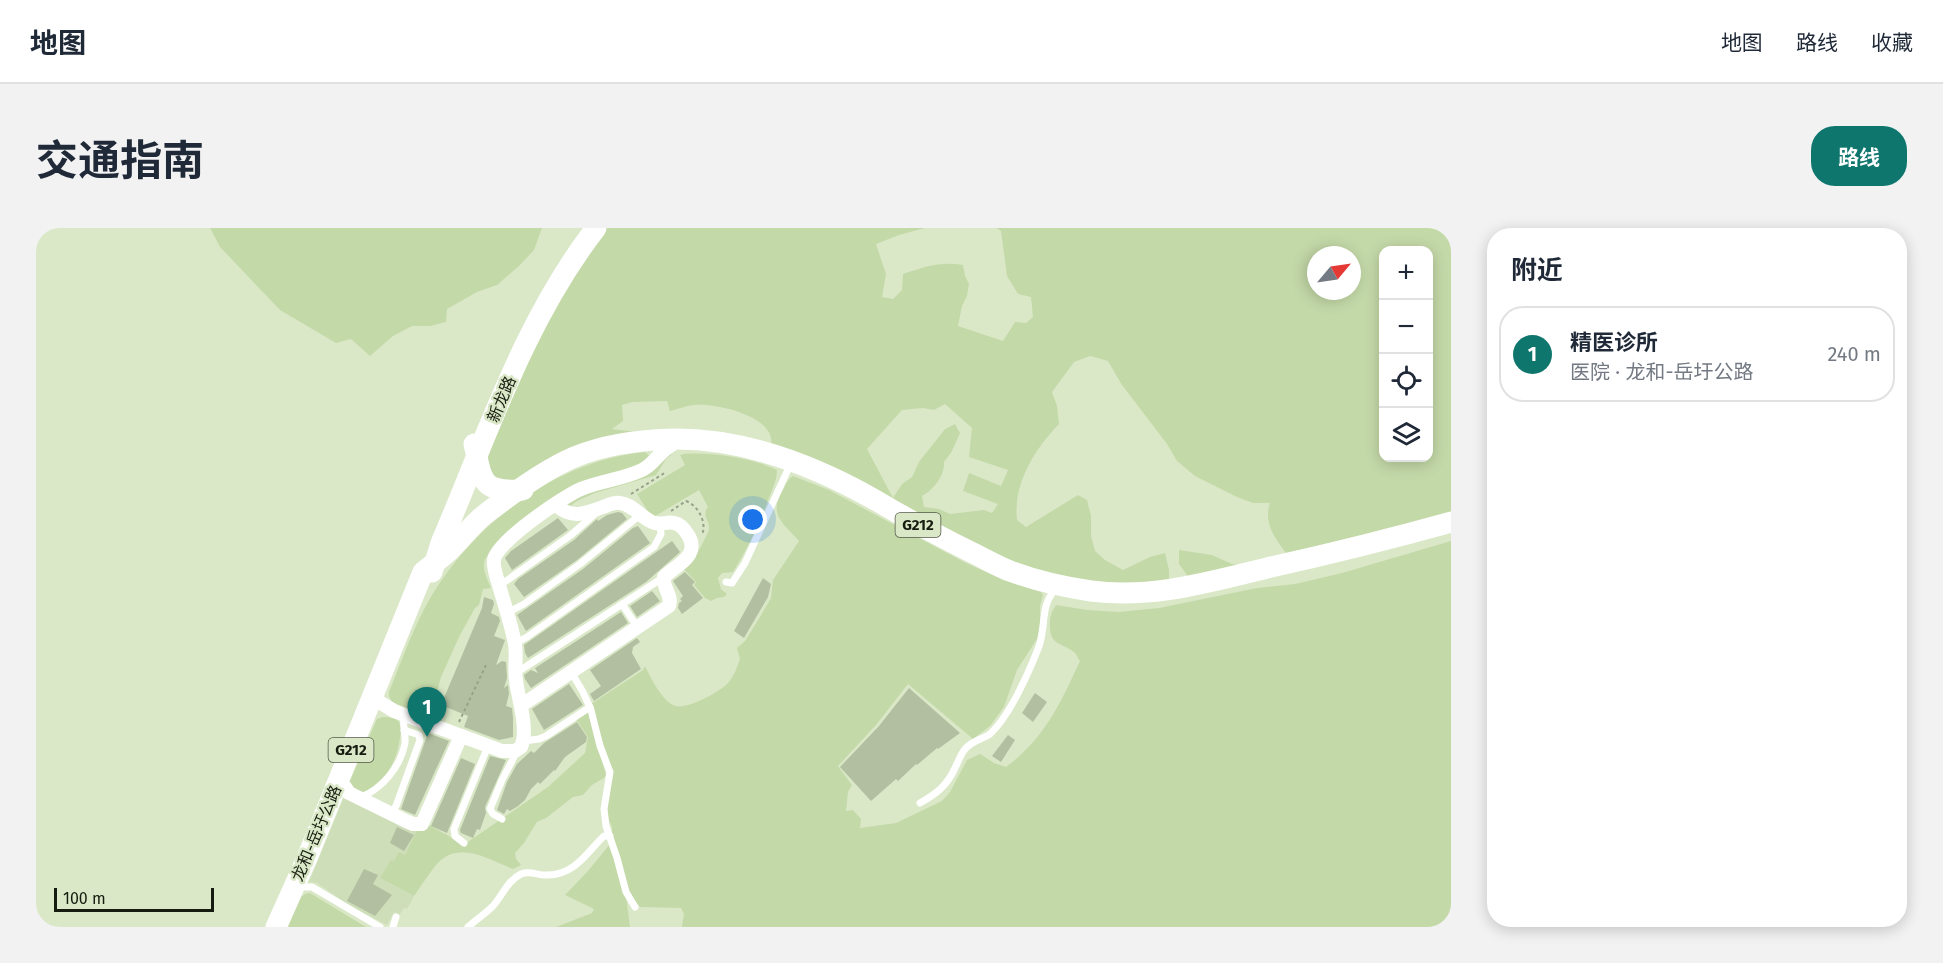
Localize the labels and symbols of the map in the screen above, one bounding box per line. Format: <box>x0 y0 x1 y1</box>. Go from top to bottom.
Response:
north arrow <box>1307 246 1361 300</box>
street label: 新龙路 <box>483 373 520 425</box>
your location <box>738 505 767 534</box>
road number: G212 <box>896 513 940 537</box>
pin: 1 <box>408 688 446 737</box>
road number: G212 <box>328 738 374 762</box>
street label: 龙和-岳圩公路 <box>288 782 345 884</box>
scale bar <box>54 885 214 912</box>

